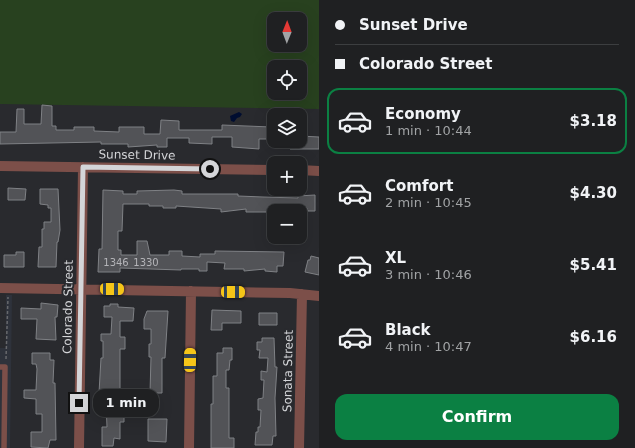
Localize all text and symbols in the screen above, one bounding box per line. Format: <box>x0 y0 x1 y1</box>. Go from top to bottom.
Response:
north arrow <box>267 12 307 52</box>
map controls <box>267 12 307 244</box>
text: Sunset Drive <box>359 16 468 34</box>
text: Colorado Street <box>359 55 492 73</box>
button: locate <box>267 60 307 100</box>
icon: car <box>337 103 373 139</box>
text: Economy <box>385 105 461 123</box>
button: layers <box>267 108 307 148</box>
text: $3.18 <box>570 112 617 130</box>
text: 1 min · 10:44 <box>385 123 472 138</box>
street label: Sunset Drive <box>98 147 176 163</box>
button: + <box>267 156 307 196</box>
route start <box>201 160 219 178</box>
icon: car <box>337 175 373 211</box>
text: Comfort <box>385 177 453 195</box>
text: $4.30 <box>570 184 617 202</box>
text: 2 min · 10:45 <box>385 195 472 210</box>
button: − <box>267 204 307 244</box>
icon: car <box>337 247 373 283</box>
text: XL <box>385 249 406 267</box>
text: $5.41 <box>570 256 617 274</box>
house number: 1346 <box>103 257 129 268</box>
house number: 1330 <box>133 257 159 268</box>
street label: Colorado Street <box>60 260 76 354</box>
text: 3 min · 10:46 <box>385 267 472 282</box>
car <box>100 283 124 295</box>
car <box>221 286 245 298</box>
icon: car <box>337 319 373 355</box>
text: Black <box>385 321 431 339</box>
text: $6.16 <box>570 328 617 346</box>
street label: Sonata Street <box>280 329 296 412</box>
text: 4 min · 10:47 <box>385 339 472 354</box>
car <box>184 348 196 372</box>
callout: 1 min <box>93 389 159 417</box>
route end <box>70 394 88 412</box>
button: Confirm <box>335 394 619 440</box>
text: 1 min <box>106 395 146 410</box>

